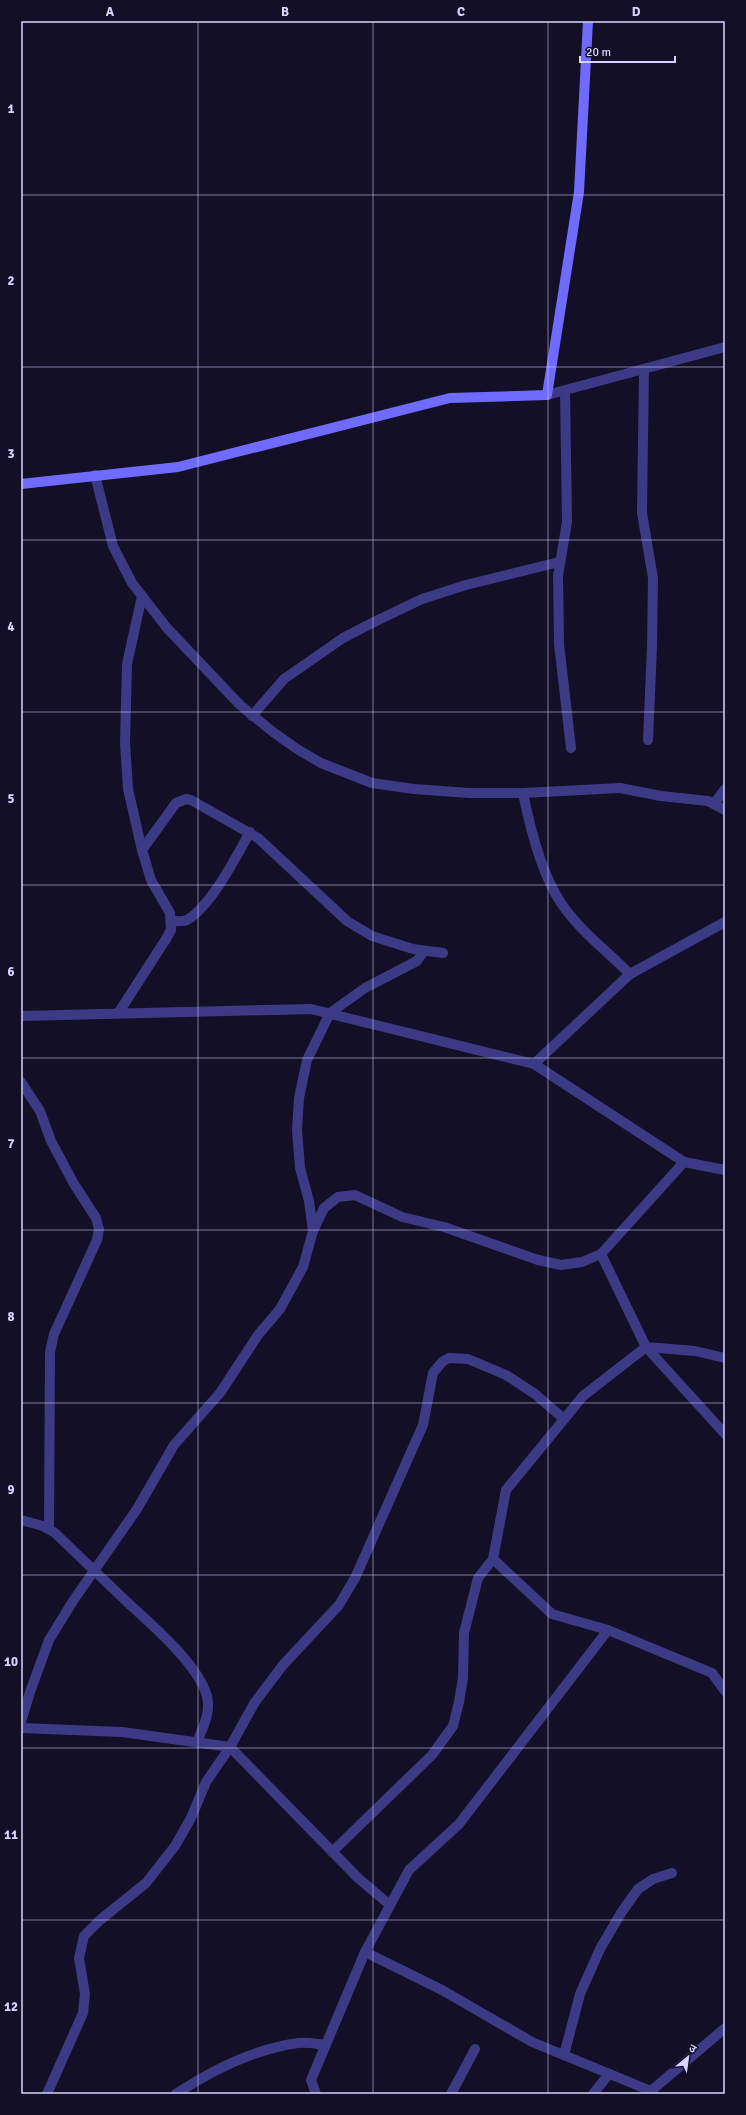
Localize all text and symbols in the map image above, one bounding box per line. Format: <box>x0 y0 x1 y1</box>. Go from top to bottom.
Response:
text: A <box>106 4 115 20</box>
text: B <box>281 4 289 20</box>
text: C <box>457 4 465 20</box>
text: D <box>632 4 641 20</box>
scale bar <box>580 38 675 64</box>
text: 20 m <box>586 45 611 60</box>
text: 1 <box>7 101 15 117</box>
text: 2 <box>7 273 15 289</box>
text: 3 <box>7 446 15 462</box>
text: 4 <box>7 619 15 635</box>
text: 5 <box>7 791 15 807</box>
text: 6 <box>7 964 15 980</box>
text: 7 <box>7 1136 15 1152</box>
text: 8 <box>7 1309 15 1325</box>
text: 9 <box>7 1482 15 1498</box>
text: 10 <box>4 1654 18 1670</box>
text: 11 <box>4 1827 18 1843</box>
text: 12 <box>4 1999 18 2015</box>
north arrow <box>668 2037 708 2077</box>
text: उ <box>687 2041 699 2056</box>

